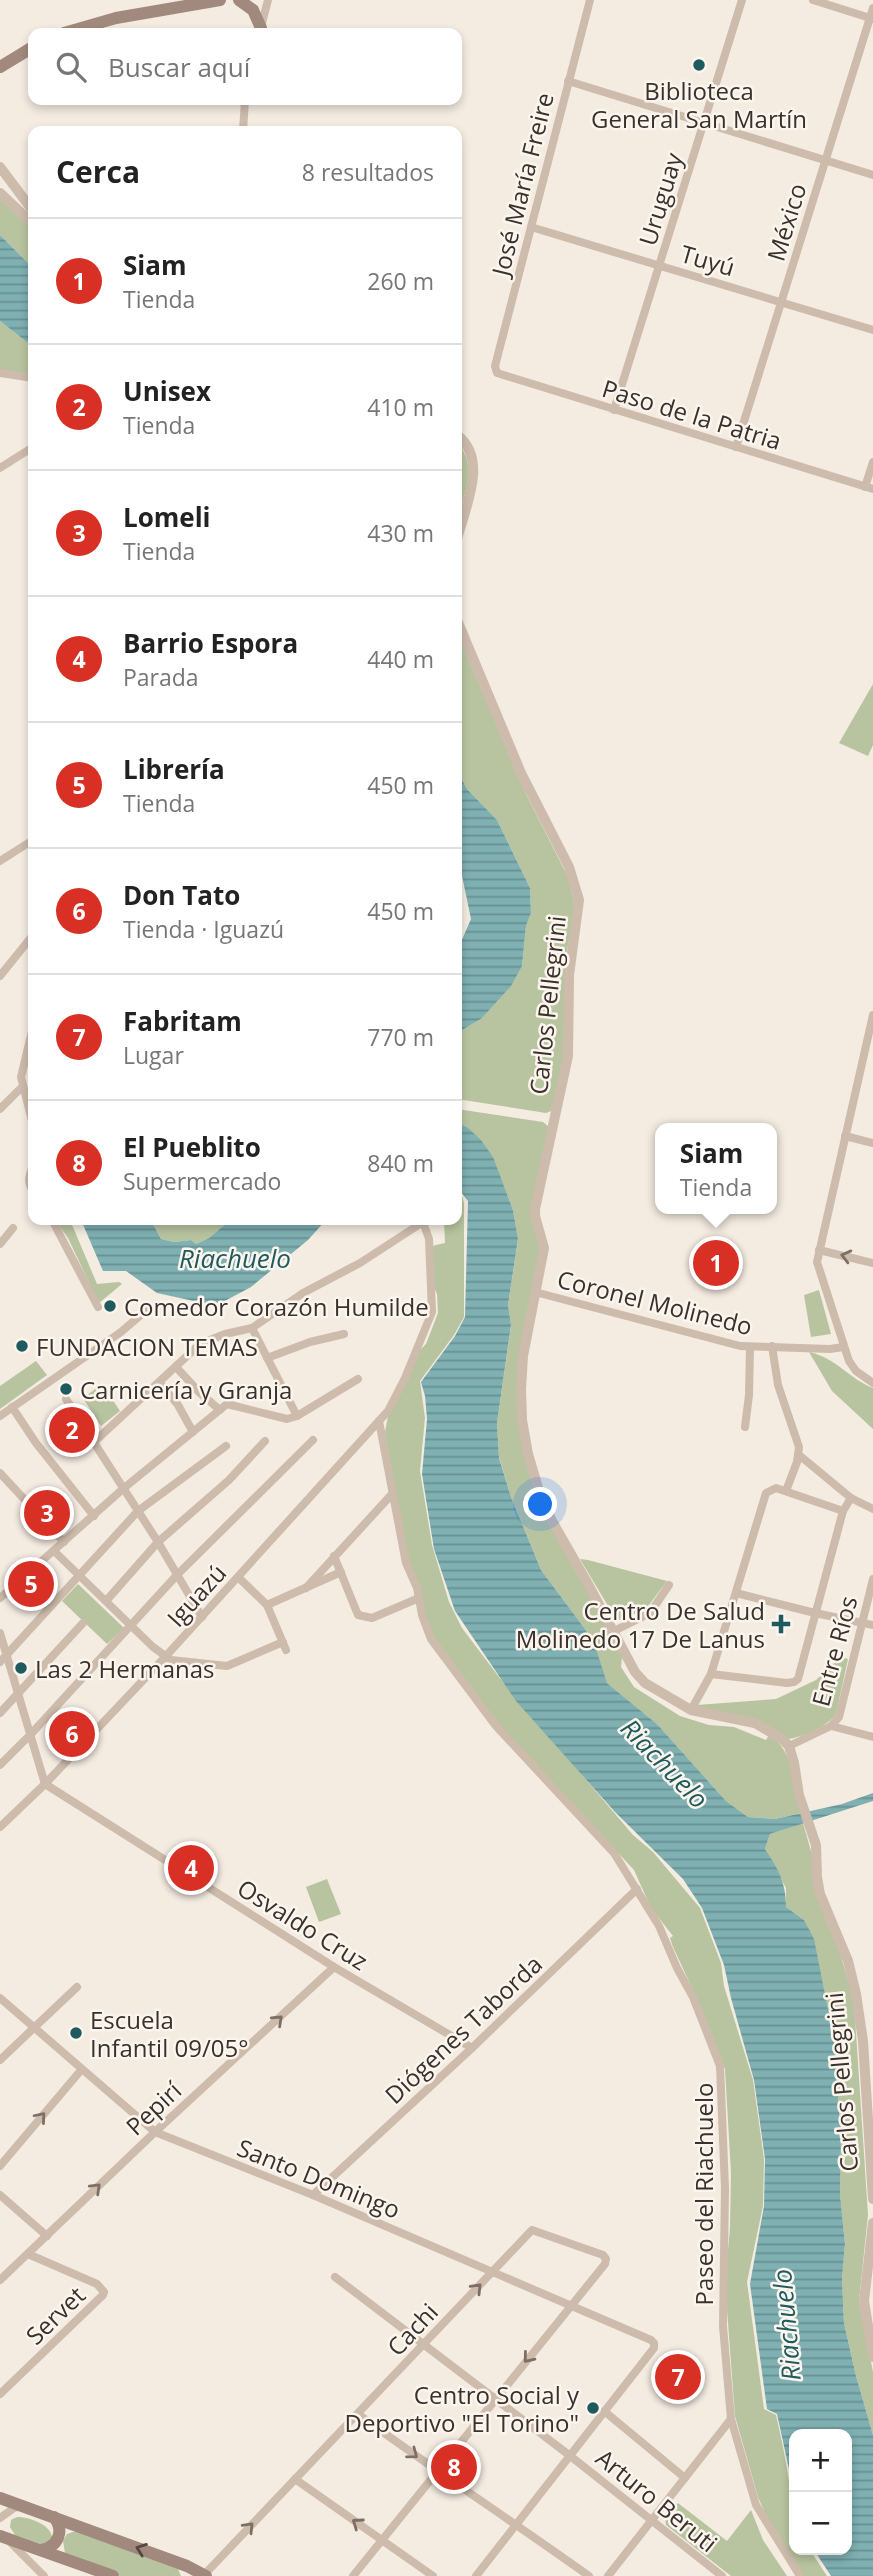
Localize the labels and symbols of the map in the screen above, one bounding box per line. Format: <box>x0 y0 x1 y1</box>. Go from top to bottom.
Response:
marker: Biblioteca General San Martín <box>691 57 707 73</box>
place label: Biblioteca General San Martín <box>591 74 807 135</box>
street label: José María Freire <box>483 89 561 281</box>
street label: Uruguay <box>630 148 690 249</box>
street label: México <box>759 179 813 265</box>
street label: Tuyú <box>677 237 739 283</box>
street label: Paso de la Patria <box>599 371 785 457</box>
street label: Carlos Pellegrini <box>521 914 573 1096</box>
pin: 1 <box>693 1237 739 1289</box>
water label: Riachuelo <box>179 1240 291 1276</box>
one-way arrow <box>840 1250 852 1264</box>
street label: Coronel Molinedo <box>554 1262 756 1342</box>
place label: Comedor Corazón Humilde <box>124 1290 429 1323</box>
marker: Comedor Corazón Humilde <box>102 1298 118 1314</box>
place label: FUNDACION TEMAS <box>36 1330 258 1363</box>
marker: FUNDACION TEMAS <box>14 1338 30 1354</box>
place label: Carnicería y Granja <box>80 1373 292 1406</box>
marker: Carnicería y Granja <box>58 1381 74 1397</box>
pin: 2 <box>49 1404 95 1456</box>
pin: 3 <box>24 1487 70 1539</box>
your location <box>523 1487 557 1521</box>
street label: Iguazú <box>159 1557 233 1633</box>
pin: 5 <box>8 1558 54 1610</box>
street label: Entre Ríos <box>803 1592 865 1710</box>
place label: Centro De Salud Molinedo 17 De Lanus <box>516 1594 765 1655</box>
marker: Centro De Salud Molinedo 17 De Lanus <box>771 1614 791 1634</box>
place label: Las 2 Hermanas <box>35 1652 215 1685</box>
marker: Las 2 Hermanas <box>13 1660 29 1676</box>
pin: 6 <box>49 1708 95 1760</box>
water label: Riachuelo <box>613 1710 717 1816</box>
pin: 4 <box>168 1842 214 1894</box>
street label: Osvaldo Cruz <box>232 1871 374 1977</box>
street label: Diógenes Taborda <box>377 1947 549 2111</box>
street label: Carlos Pellegrini <box>817 1991 865 2173</box>
place label: Escuela Infantil 09/05° <box>90 2003 248 2064</box>
one-way arrow <box>270 2016 283 2028</box>
marker: Escuela Infantil 09/05° <box>68 2025 84 2041</box>
street label: Pepirí <box>118 2073 189 2142</box>
street label: Paseo del Riachuelo <box>687 2083 720 2305</box>
one-way arrow <box>33 2113 45 2126</box>
street label: Santo Domingo <box>233 2130 405 2226</box>
one-way arrow <box>88 2184 101 2197</box>
water label: Riachuelo <box>763 2268 809 2382</box>
street label: Servet <box>18 2279 92 2351</box>
one-way arrow <box>469 2283 481 2296</box>
street label: Cachi <box>379 2296 445 2362</box>
one-way arrow <box>524 2351 537 2363</box>
pin: 7 <box>655 2351 701 2403</box>
place label: Centro Social y Deportivo "El Torino" <box>344 2378 580 2439</box>
marker: Centro Social y Deportivo "El Torino" <box>585 2400 601 2416</box>
pin: 8 <box>431 2441 477 2493</box>
street label: Arturo Beruti <box>590 2441 724 2559</box>
one-way arrow <box>405 2446 418 2459</box>
one-way arrow <box>352 2519 365 2531</box>
one-way arrow <box>241 2522 254 2535</box>
one-way arrow <box>135 2543 147 2557</box>

